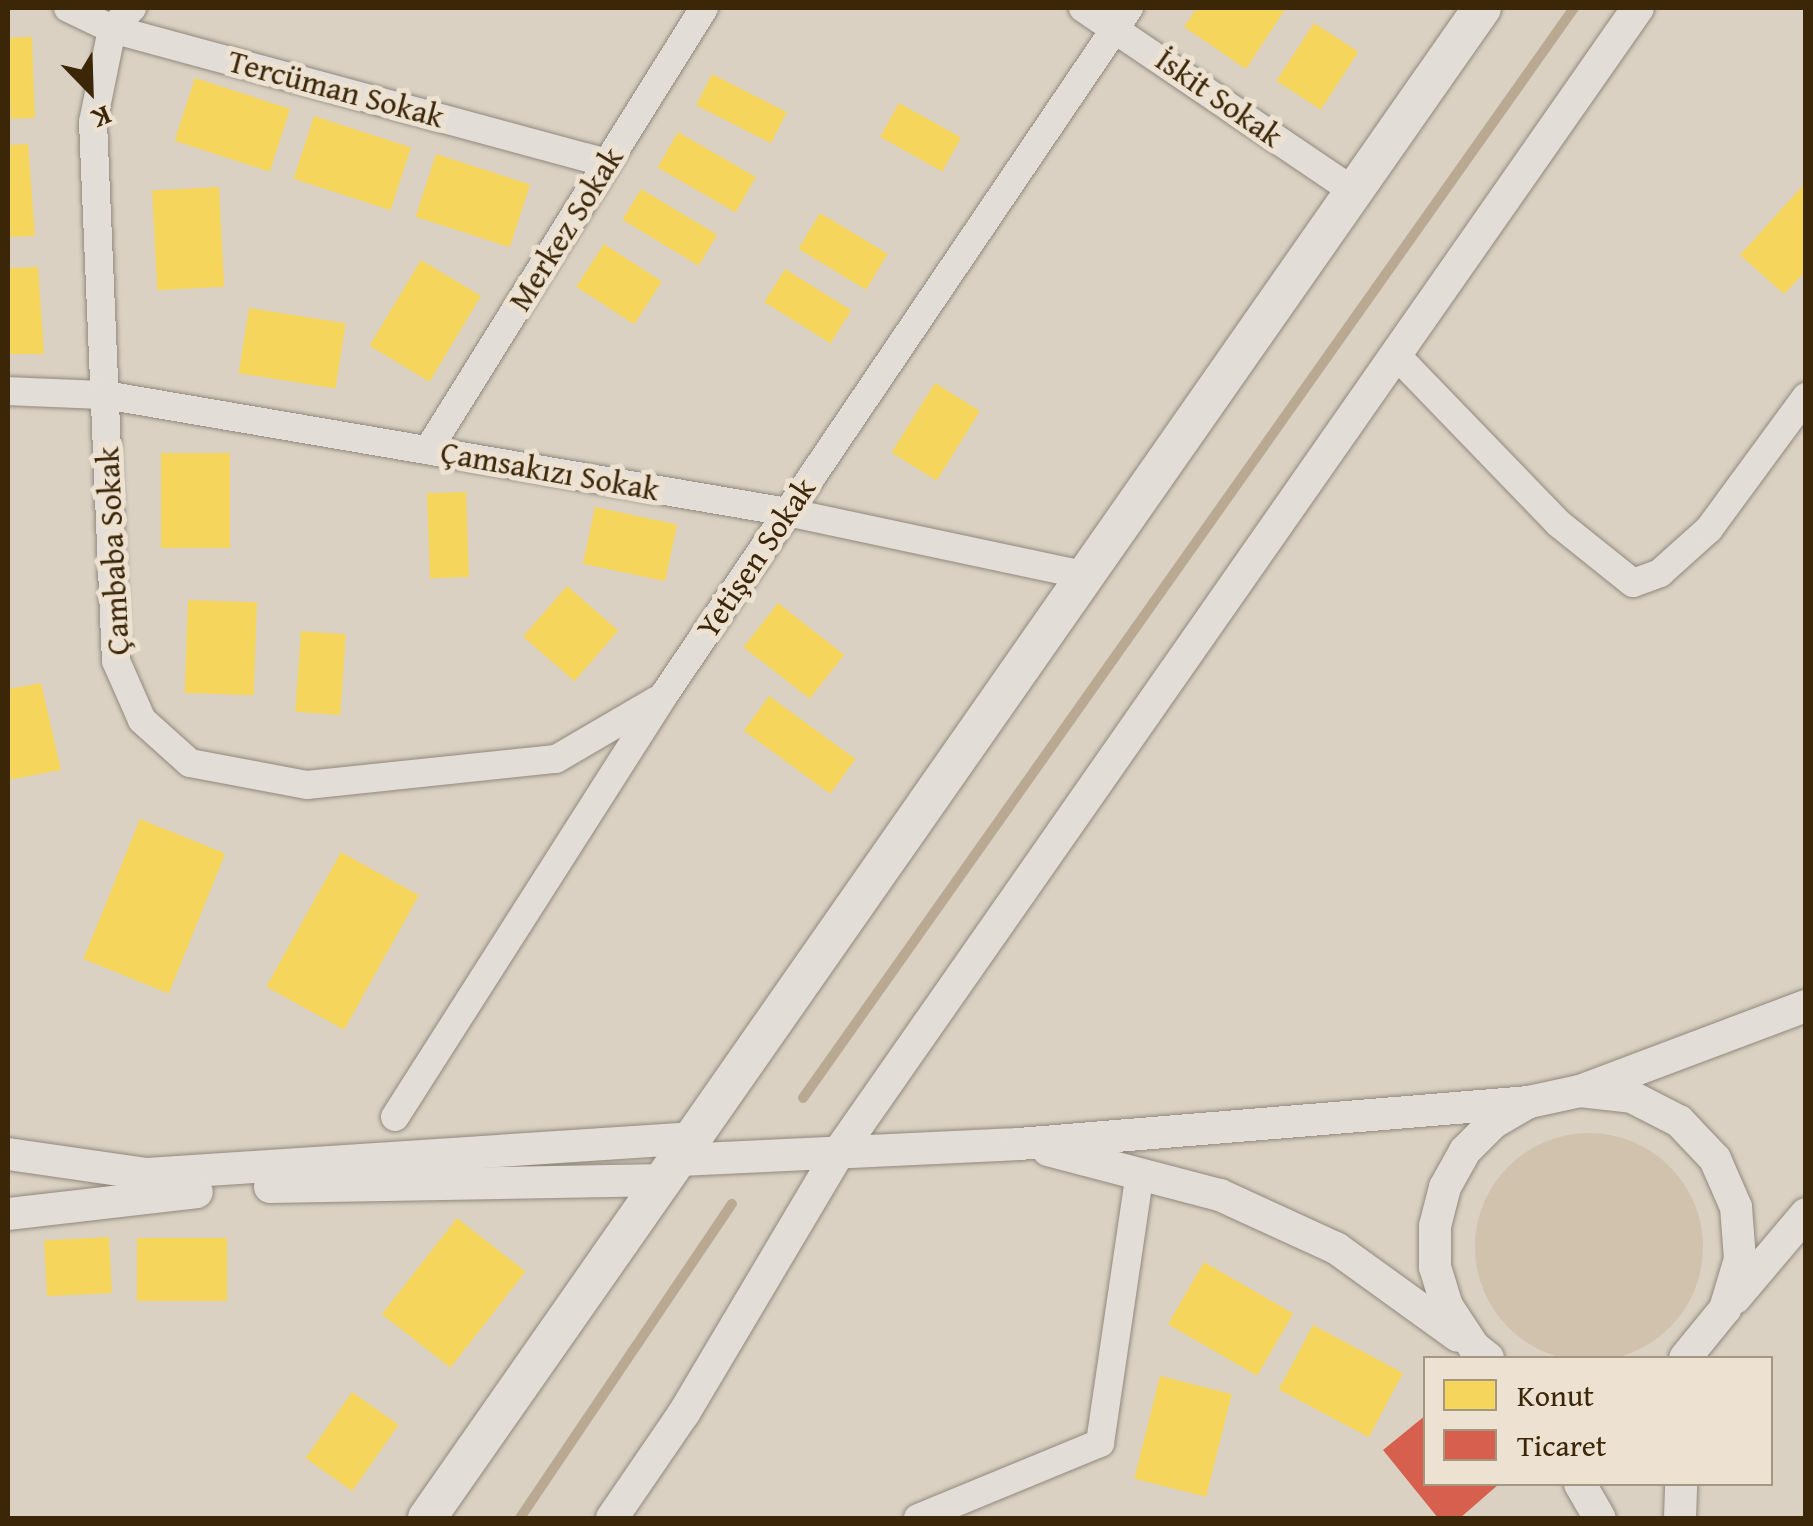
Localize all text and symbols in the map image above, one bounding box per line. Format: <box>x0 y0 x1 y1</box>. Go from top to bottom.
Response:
north arrow <box>40 40 140 140</box>
street label: İskit Sokak <box>1148 40 1290 156</box>
street label: Tercüman Sokak <box>224 42 448 136</box>
text: K <box>86 96 118 140</box>
street label: Merkez Sokak <box>501 140 631 318</box>
street label: Çamsakızı Sokak <box>438 433 662 509</box>
street label: Çambaba Sokak <box>88 446 138 656</box>
street label: Yetişen Sokak <box>688 471 824 645</box>
legend <box>1423 1356 1773 1486</box>
text: Konut <box>1517 1373 1594 1417</box>
text: Ticaret <box>1517 1423 1606 1467</box>

